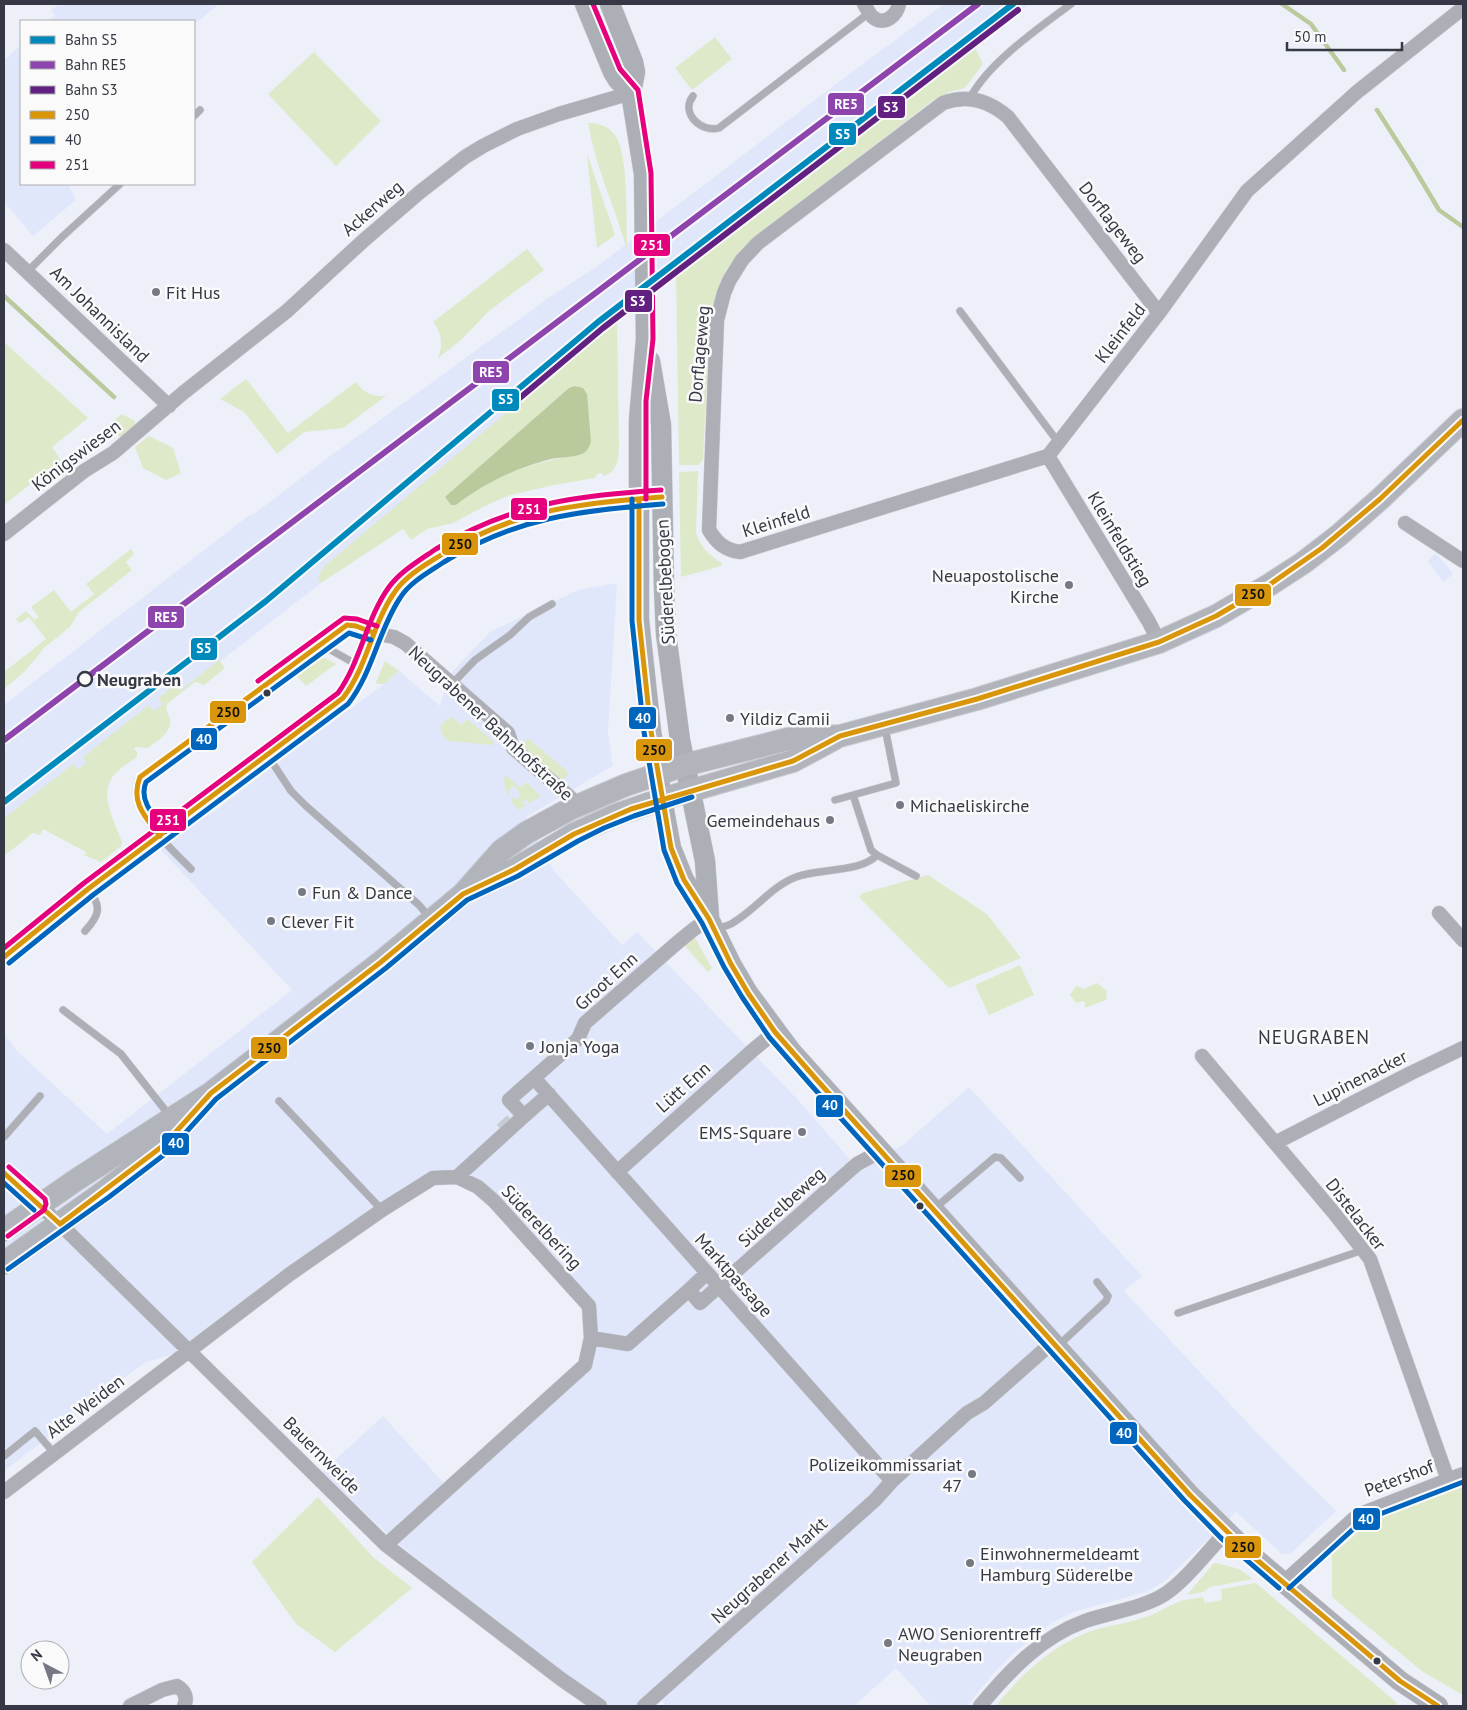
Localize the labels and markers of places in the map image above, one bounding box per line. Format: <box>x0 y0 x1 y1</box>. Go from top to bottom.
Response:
place label: Fit Hus <box>166 281 220 304</box>
marker: Fit Hus <box>150 286 162 298</box>
place label: Neuapostolische Kirche <box>932 564 1059 608</box>
marker: Neuapostolische Kirche <box>1063 579 1075 591</box>
place label: Neugraben <box>97 668 181 691</box>
marker: Neugraben <box>77 671 93 687</box>
unlabelled marker <box>262 688 272 698</box>
place label: Yildiz Camii <box>740 707 830 730</box>
marker: Yildiz Camii <box>724 712 736 724</box>
place label: Michaeliskirche <box>910 794 1029 817</box>
marker: Michaeliskirche <box>894 799 906 811</box>
place label: Gemeindehaus <box>707 809 820 832</box>
marker: Gemeindehaus <box>824 814 836 826</box>
place label: Fun & Dance <box>312 881 413 904</box>
marker: Fun & Dance <box>296 886 308 898</box>
place label: Clever Fit <box>281 910 354 933</box>
marker: Clever Fit <box>265 915 277 927</box>
place label: Jonja Yoga <box>539 1035 620 1058</box>
marker: Jonja Yoga <box>524 1040 536 1052</box>
place label: EMS-Square <box>699 1121 792 1144</box>
marker: EMS-Square <box>796 1126 808 1138</box>
unlabelled marker <box>915 1201 925 1211</box>
place label: Polizeikommissariat 47 <box>809 1453 962 1497</box>
marker: Polizeikommissariat 47 <box>966 1468 978 1480</box>
place label: Einwohnermeldeamt Hamburg Süderelbe <box>980 1542 1139 1586</box>
marker: Einwohnermeldeamt Hamburg Süderelbe <box>964 1557 976 1569</box>
place label: AWO Seniorentreff Neugraben <box>898 1622 1042 1666</box>
marker: AWO Seniorentreff Neugraben <box>882 1637 894 1649</box>
unlabelled marker <box>1372 1656 1382 1666</box>

